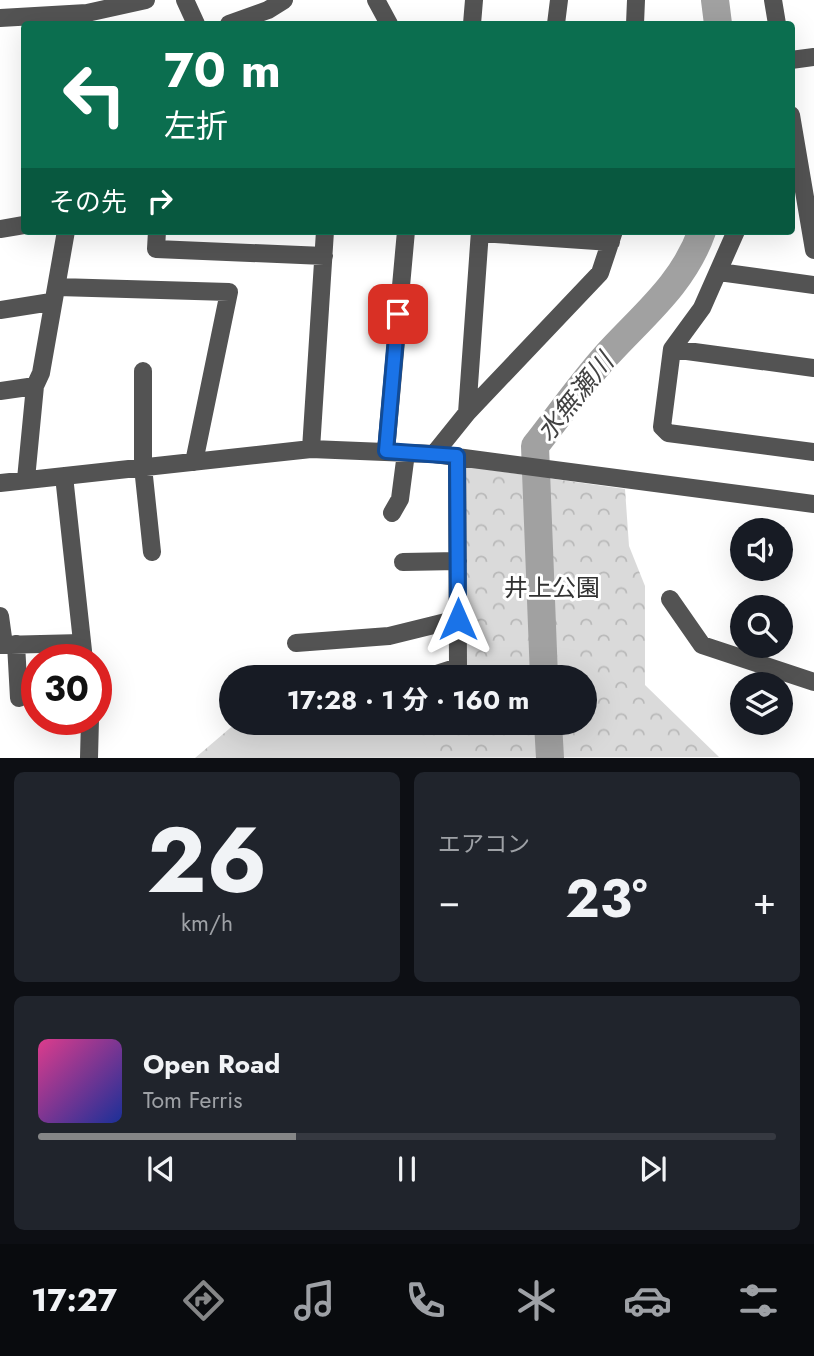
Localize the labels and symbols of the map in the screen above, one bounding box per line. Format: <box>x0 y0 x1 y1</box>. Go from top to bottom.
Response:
pin <box>368 284 428 344</box>
water label: 水無瀬川 <box>528 342 624 449</box>
park label: 井上公園 <box>504 570 600 605</box>
position arrow <box>421 582 495 656</box>
speed limit sign: 30 <box>21 644 112 735</box>

